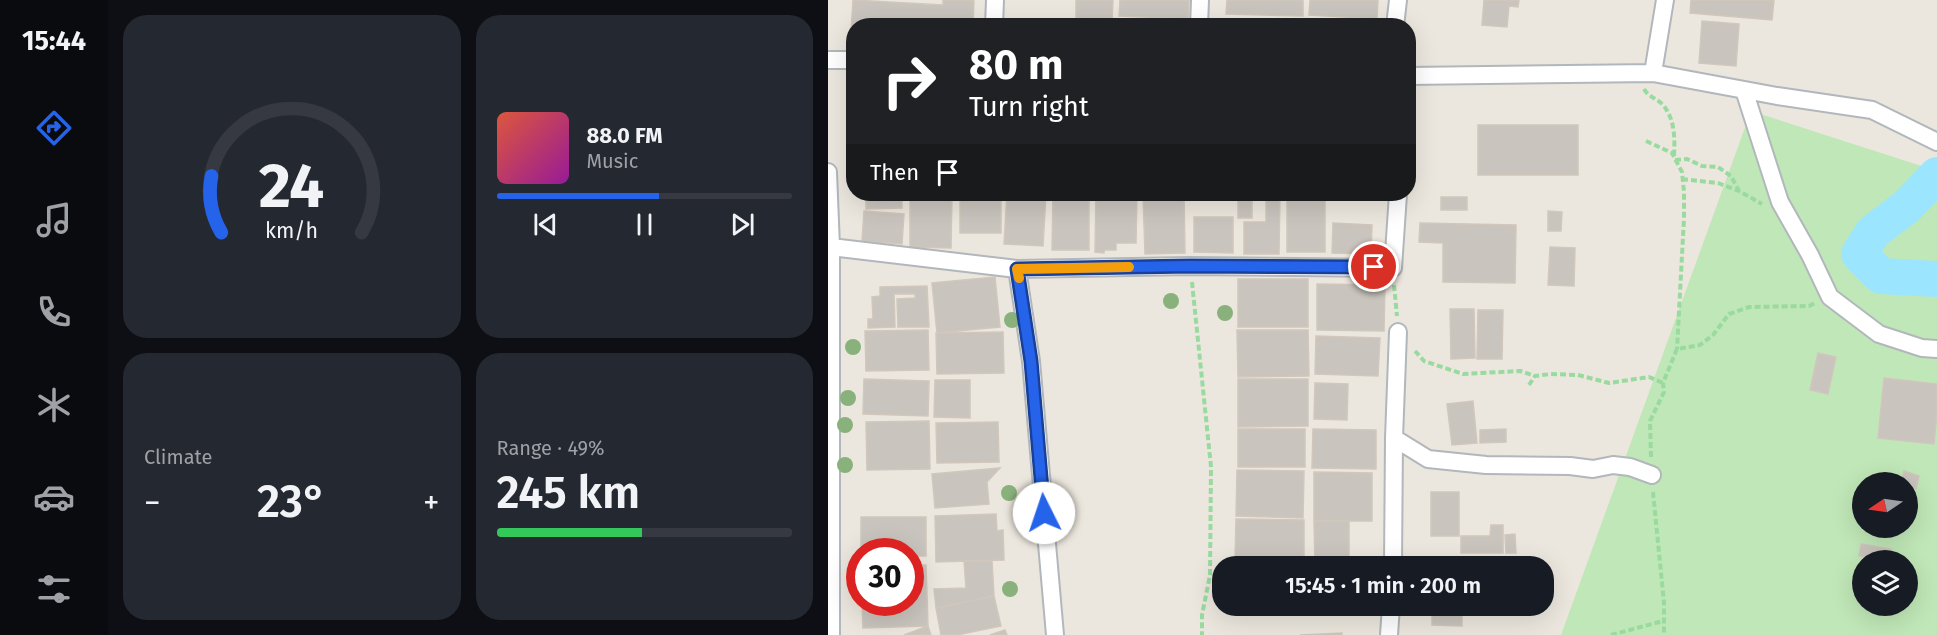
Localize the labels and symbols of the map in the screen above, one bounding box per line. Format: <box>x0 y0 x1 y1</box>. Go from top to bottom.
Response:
pin <box>1348 241 1399 292</box>
north arrow <box>1852 472 1918 538</box>
position arrow <box>1012 481 1076 545</box>
speed limit sign: 30 <box>846 538 924 616</box>

